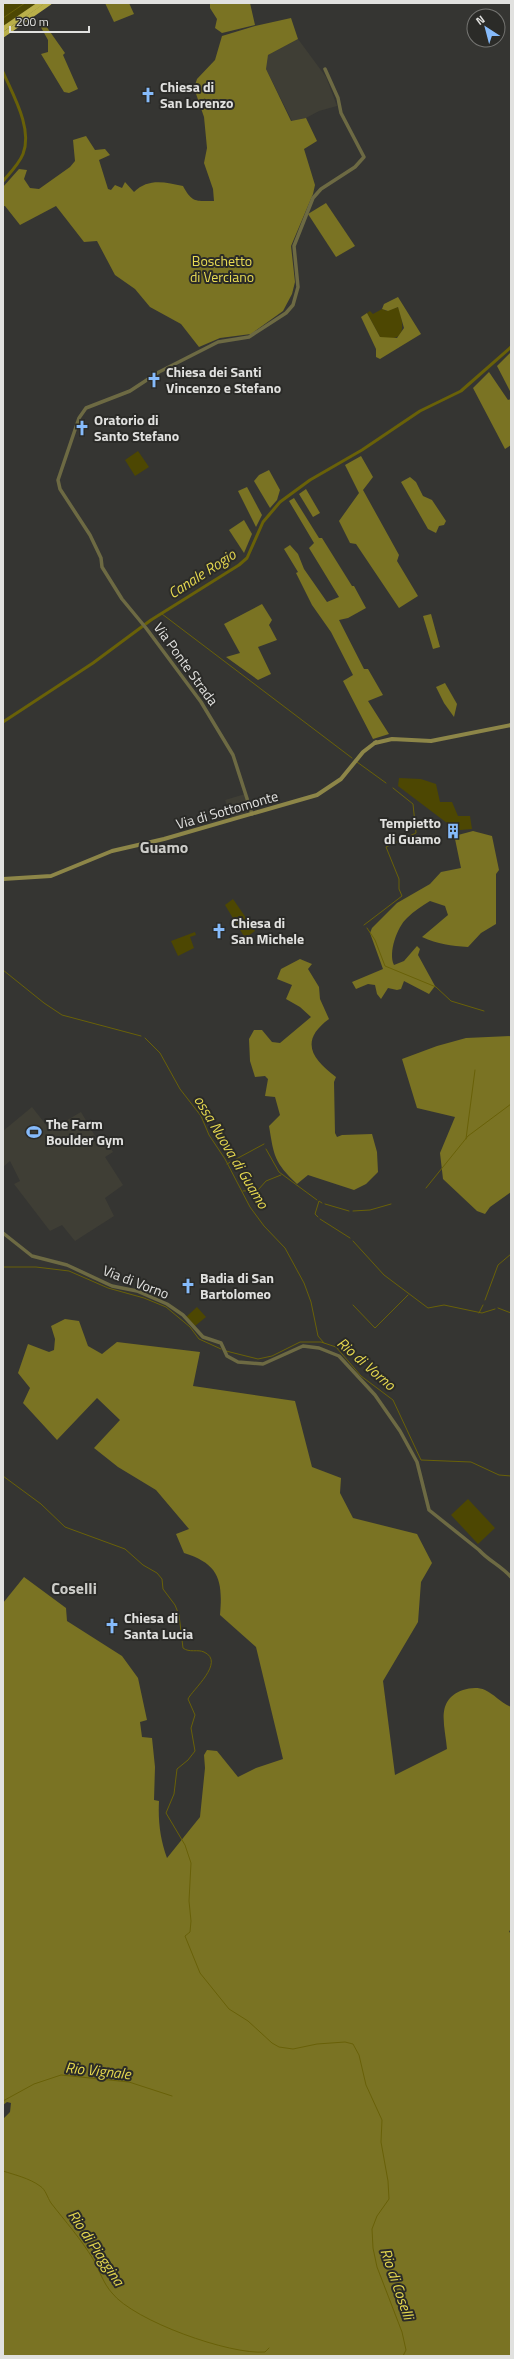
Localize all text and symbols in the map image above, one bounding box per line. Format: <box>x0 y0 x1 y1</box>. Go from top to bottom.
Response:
scale bar <box>10 8 89 34</box>
north arrow <box>466 8 506 48</box>
text: N <box>472 11 488 29</box>
text: 200 m <box>16 12 49 31</box>
place label: Chiesa di San Lorenzo <box>160 76 234 113</box>
church icon: Chiesa di San Lorenzo <box>139 86 157 104</box>
park label: Boschetto di Verciano <box>190 250 254 287</box>
place label: Chiesa dei Santi Vincenzo e Stefano <box>166 361 281 398</box>
church icon: Chiesa dei Santi Vincenzo e Stefano <box>145 371 163 389</box>
place label: Oratorio di Santo Stefano <box>94 409 179 446</box>
church icon: Oratorio di Santo Stefano <box>73 419 91 437</box>
water label: Canale Rogio <box>163 543 241 604</box>
street label: Via Ponte Strada <box>149 618 224 710</box>
street label: Via di Sottomonte <box>173 785 280 834</box>
place label: Tempietto di Guamo <box>380 812 441 849</box>
building icon: Tempietto di Guamo <box>444 822 462 840</box>
district label: Guamo <box>140 835 188 859</box>
place label: Chiesa di San Michele <box>231 912 304 949</box>
church icon: Chiesa di San Michele <box>210 922 228 940</box>
water label: ossa Nuova di Guamo <box>188 1090 275 1214</box>
place label: The Farm Boulder Gym <box>46 1113 124 1150</box>
sports icon: The Farm Boulder Gym <box>25 1123 43 1141</box>
street label: Via di Vorno <box>100 1259 172 1304</box>
place label: Badia di San Bartolomeo <box>200 1267 274 1304</box>
church icon: Badia di San Bartolomeo <box>179 1277 197 1295</box>
water label: Rio di Vorno <box>332 1332 401 1396</box>
district label: Coselli <box>51 1576 97 1600</box>
place label: Chiesa di Santa Lucia <box>124 1607 193 1644</box>
church icon: Chiesa di Santa Lucia <box>103 1617 121 1635</box>
water label: Rio Vignale <box>64 2056 133 2085</box>
water label: Rio di Piaggina <box>63 2205 131 2291</box>
water label: Rio di Coselli <box>375 2245 421 2324</box>

